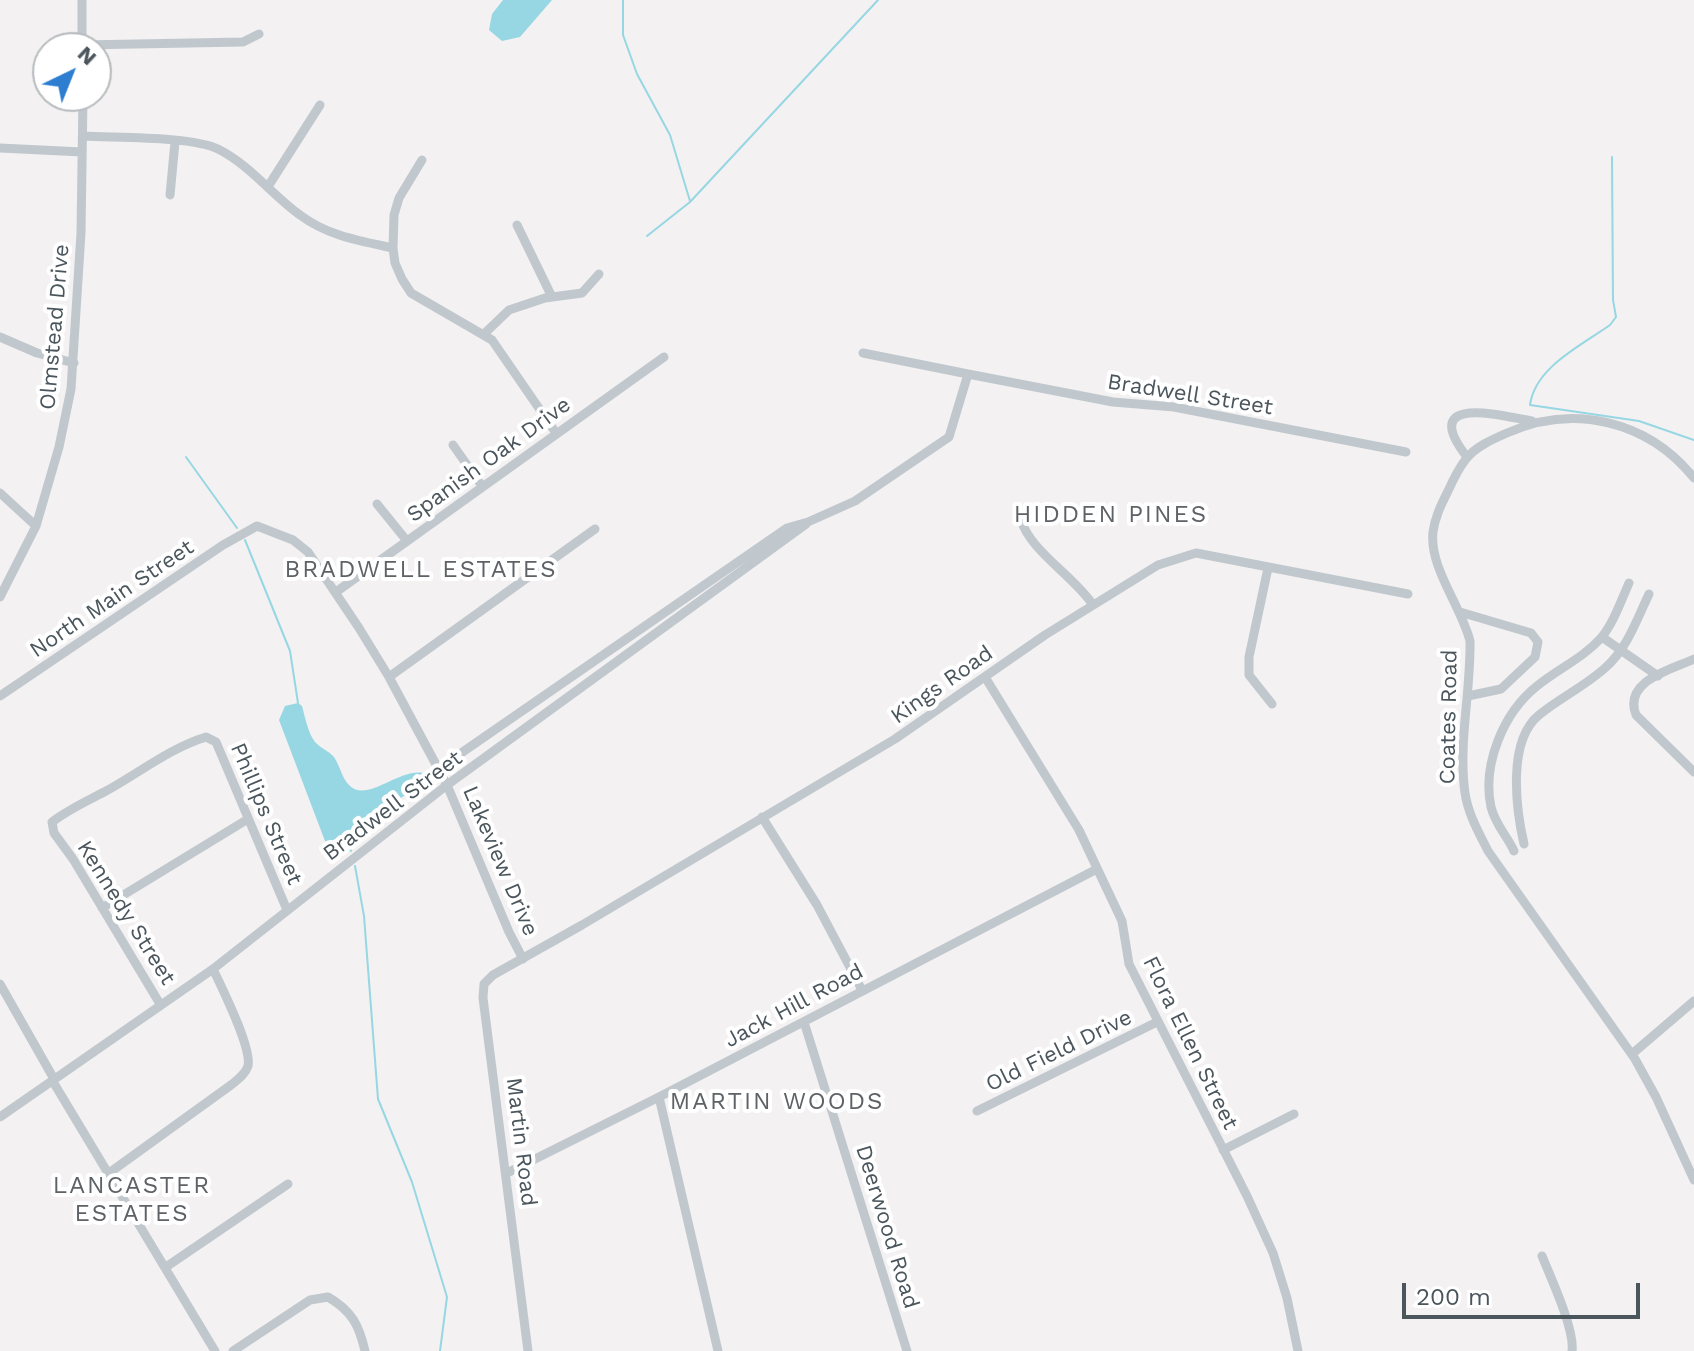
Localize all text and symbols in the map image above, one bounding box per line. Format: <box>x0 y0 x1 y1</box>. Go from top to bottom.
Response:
north arrow <box>32 32 112 112</box>
text: N <box>73 41 102 70</box>
street label: Olmstead Drive <box>35 243 75 411</box>
street label: Bradwell Street <box>1105 369 1275 421</box>
street label: Spanish Oak Drive <box>402 392 576 528</box>
district label: HIDDEN PINES <box>1014 501 1208 529</box>
street label: North Main Street <box>25 534 199 664</box>
district label: BRADWELL ESTATES <box>284 556 558 584</box>
street label: Kings Road <box>886 640 998 730</box>
street label: Coates Road <box>1435 649 1463 785</box>
street label: Phillips Street <box>224 739 308 889</box>
street label: Bradwell Street <box>318 745 468 867</box>
street label: Lakeview Drive <box>457 782 543 940</box>
street label: Kennedy Street <box>71 836 181 990</box>
street label: Flora Ellen Street <box>1137 952 1243 1134</box>
street label: Jack Hill Road <box>720 958 868 1054</box>
street label: Old Field Drive <box>982 1004 1136 1098</box>
street label: Martin Road <box>500 1076 542 1208</box>
district label: MARTIN WOODS <box>670 1088 884 1116</box>
street label: Deerwood Road <box>850 1142 924 1312</box>
district label: LANCASTER ESTATES <box>53 1172 211 1228</box>
scale bar <box>1406 1267 1644 1317</box>
text: 200 m <box>1416 1283 1491 1311</box>

